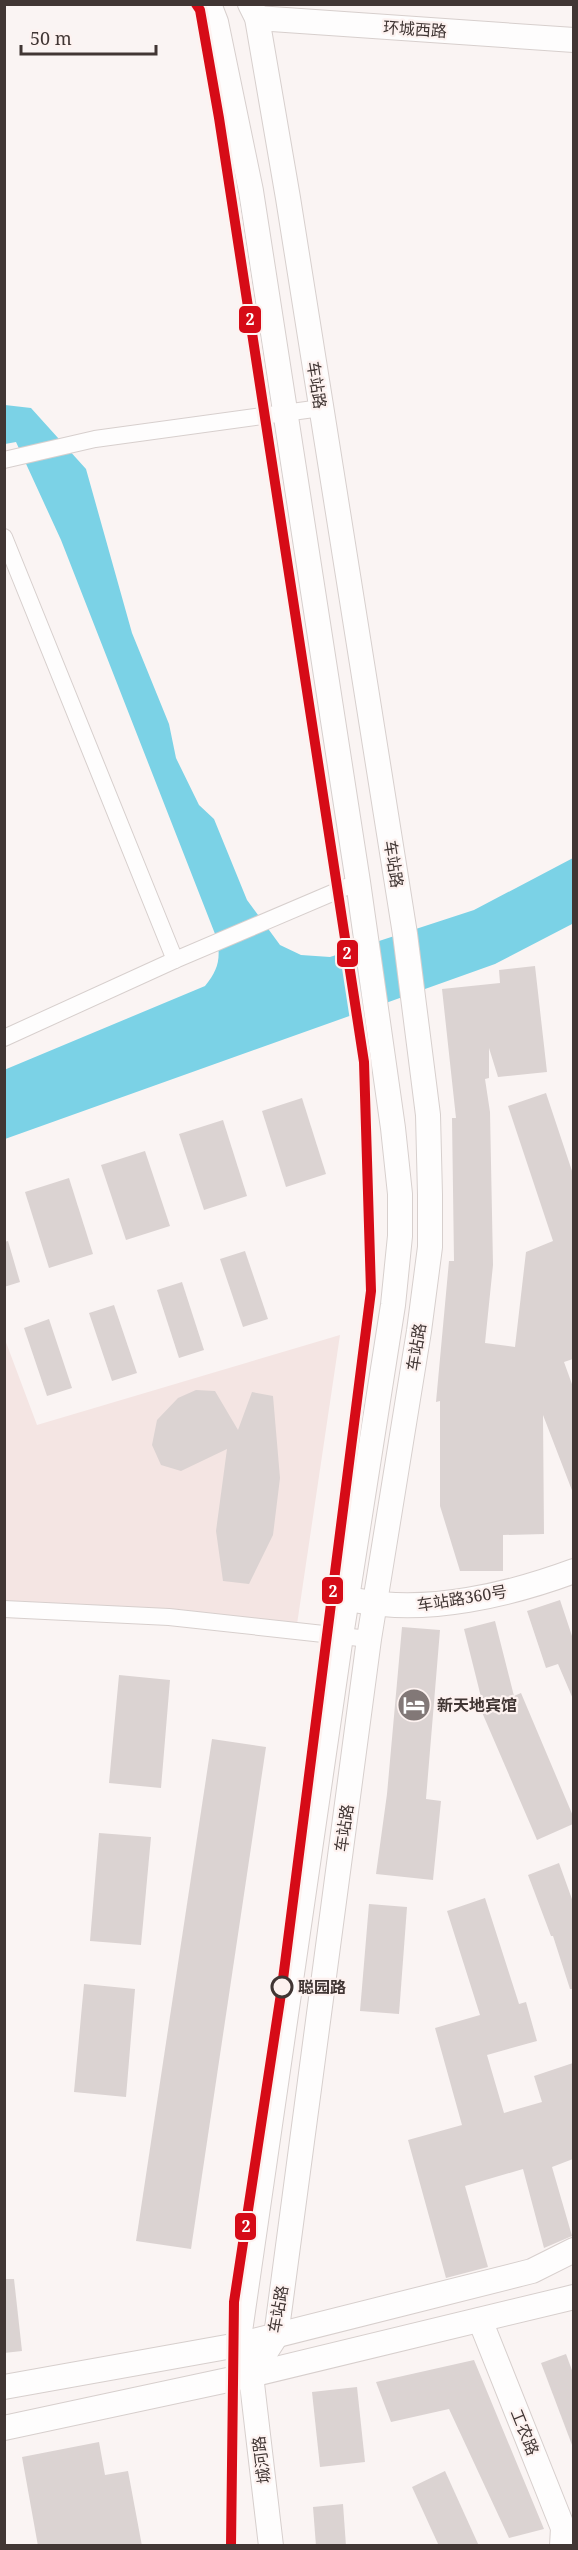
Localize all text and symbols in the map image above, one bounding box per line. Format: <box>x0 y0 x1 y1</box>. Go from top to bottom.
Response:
street label: 环城西路 <box>382 16 448 42</box>
scale bar <box>21 18 156 56</box>
text: 50 m <box>30 26 72 50</box>
line badge: 2 <box>238 305 262 334</box>
text: 2 <box>245 308 255 330</box>
street label: 车站路 <box>302 360 332 410</box>
street label: 车站路 <box>379 839 409 889</box>
line badge: 2 <box>336 939 359 968</box>
text: 2 <box>342 942 352 964</box>
street label: 车站路 <box>401 1322 431 1372</box>
line badge: 2 <box>321 1576 344 1605</box>
text: 2 <box>328 1580 338 1602</box>
street label: 车站路360号 <box>415 1580 509 1616</box>
hotel icon: 新天地宾馆 <box>396 1687 432 1723</box>
place label: 新天地宾馆 <box>437 1694 517 1716</box>
street label: 车站路 <box>330 1803 358 1853</box>
marker: 聪园路 <box>271 1976 293 1998</box>
place label: 聪园路 <box>298 1976 346 1998</box>
line badge: 2 <box>234 2212 257 2241</box>
text: 2 <box>241 2215 251 2237</box>
street label: 车站路 <box>263 2283 293 2335</box>
street label: 工农路 <box>506 2406 544 2458</box>
street label: 城河路 <box>247 2435 275 2485</box>

